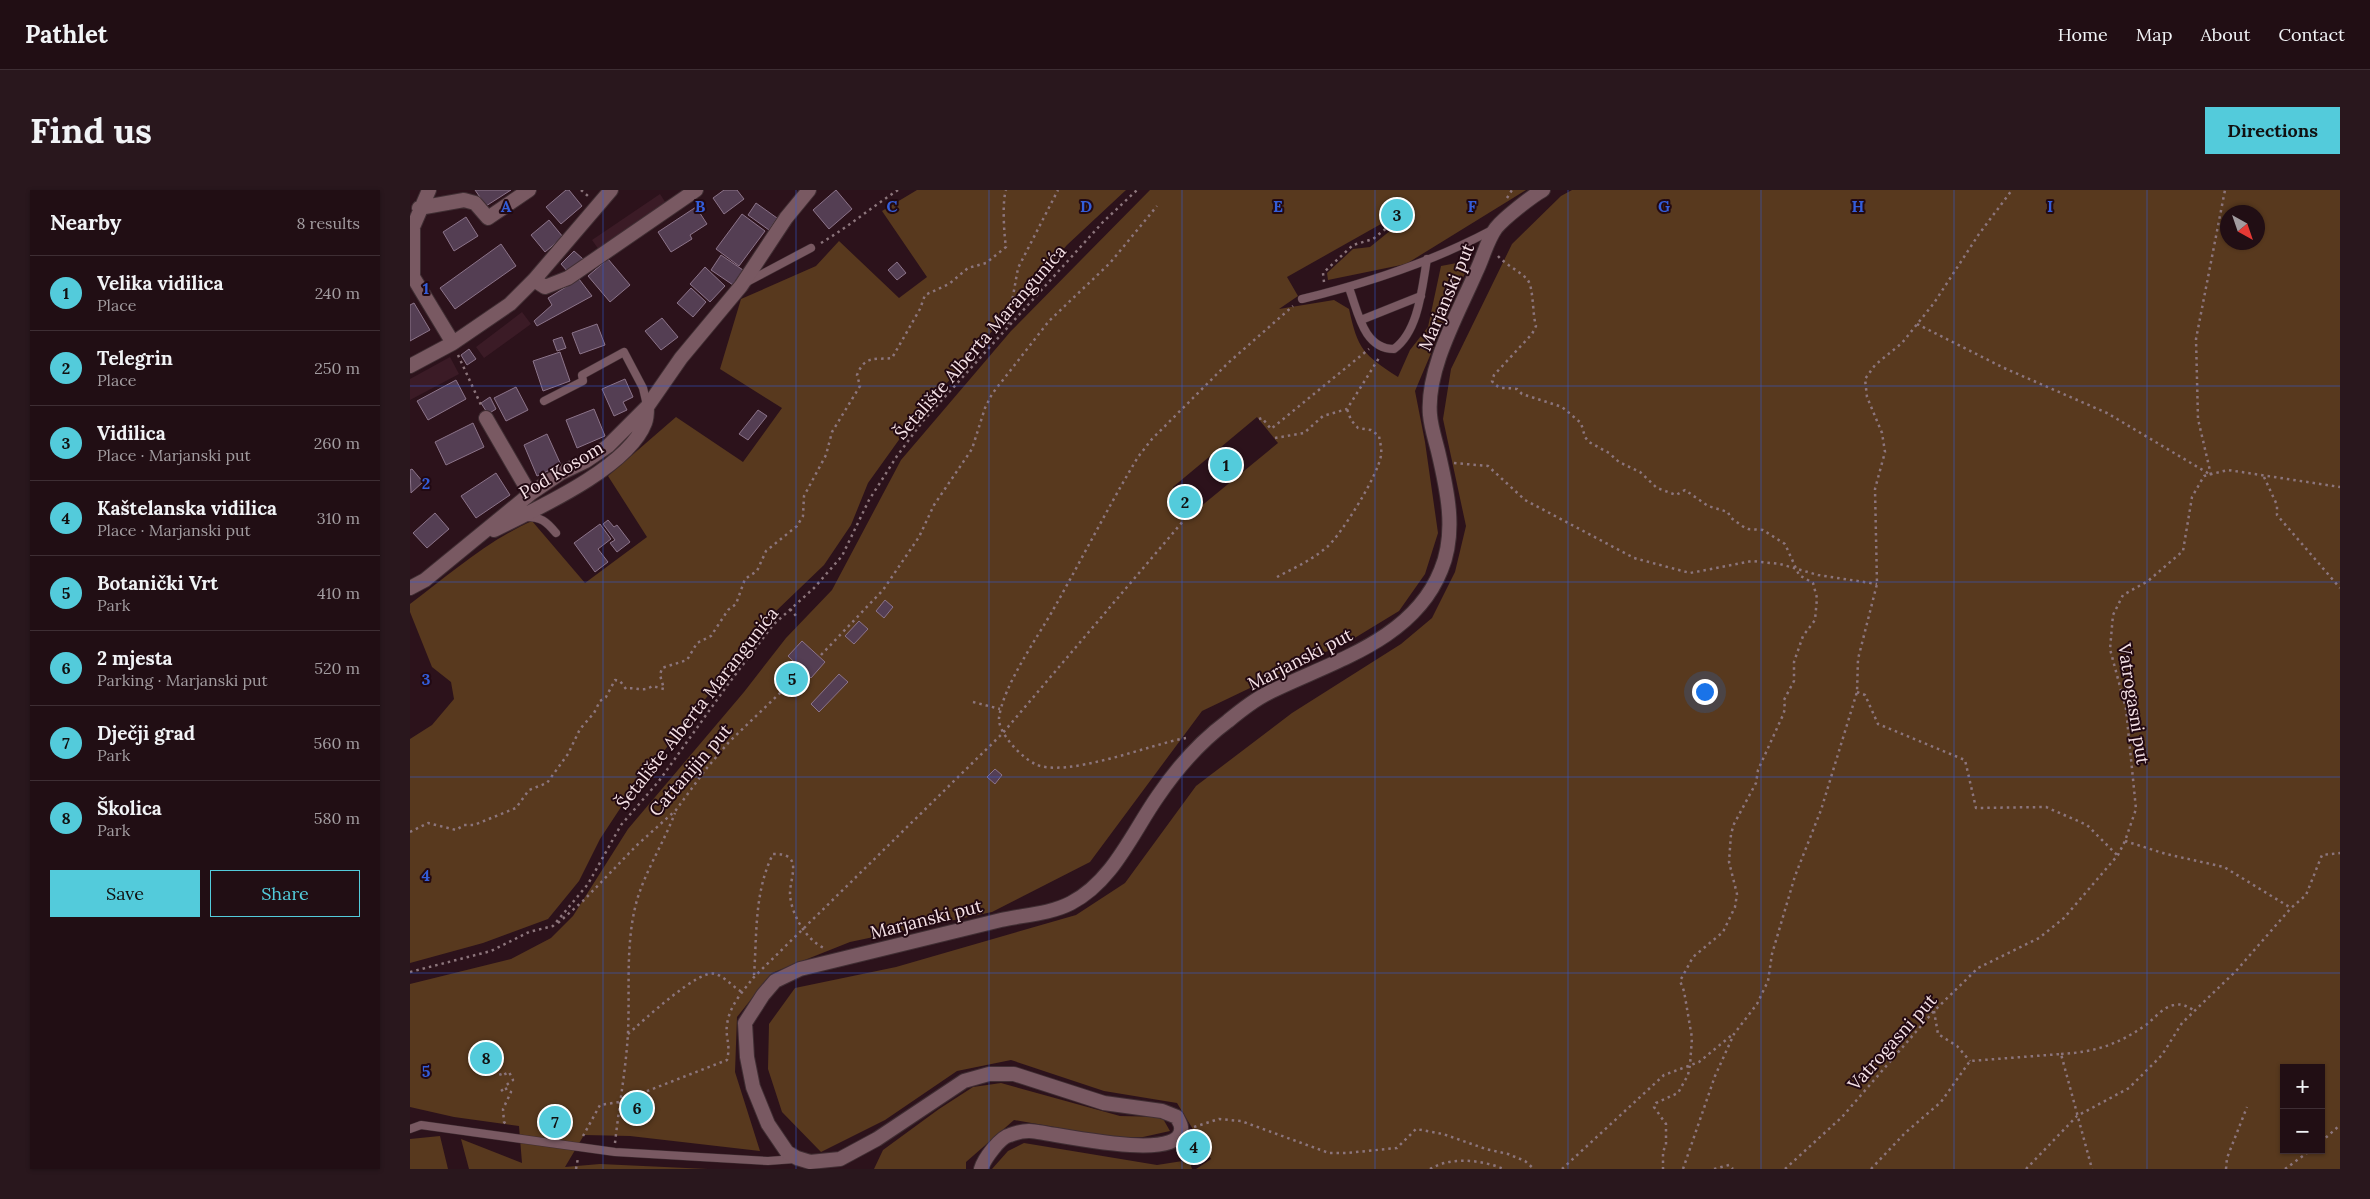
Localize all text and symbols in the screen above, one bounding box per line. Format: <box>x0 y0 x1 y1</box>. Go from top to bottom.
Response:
text: Pathlet <box>25 19 108 50</box>
text: Home <box>2058 23 2108 46</box>
text: Map <box>2136 23 2172 46</box>
text: About <box>2200 23 2250 46</box>
text: Contact <box>2278 23 2345 46</box>
button: Directions <box>2205 107 2340 154</box>
text: Find us <box>30 108 152 153</box>
text: A <box>501 196 512 216</box>
text: B <box>695 196 706 216</box>
text: C <box>886 196 898 216</box>
text: D <box>1080 196 1092 216</box>
text: E <box>1273 196 1283 216</box>
pin: 3 <box>1381 196 1413 234</box>
text: F <box>1467 196 1477 216</box>
text: G <box>1658 196 1670 216</box>
text: H <box>1852 196 1865 216</box>
text: I <box>2047 196 2053 216</box>
north arrow <box>2220 205 2265 250</box>
text: Nearby <box>50 209 121 236</box>
text: 8 results <box>296 213 360 233</box>
street label: Šetalište Alberta Marangunića <box>889 240 1071 444</box>
street label: Marjanski put <box>1413 240 1479 354</box>
text: Velika vidilica <box>97 271 223 295</box>
text: 1 <box>423 278 429 298</box>
text: 1 <box>63 283 69 303</box>
text: 240 m <box>315 283 360 303</box>
text: Place <box>97 295 136 315</box>
text: Telegrin <box>97 346 173 370</box>
text: 2 <box>62 358 70 378</box>
text: 250 m <box>314 358 360 378</box>
text: Place <box>97 370 136 390</box>
text: Vidilica <box>97 421 166 445</box>
text: 3 <box>62 433 70 453</box>
text: 260 m <box>314 433 360 453</box>
street label: Pod Kosom <box>515 436 607 504</box>
text: Place · Marjanski put <box>97 445 251 465</box>
pin: 1 <box>1210 446 1242 484</box>
text: 2 <box>422 473 430 493</box>
pin: 2 <box>1169 483 1201 521</box>
text: Kaštelanska vidilica <box>97 496 277 520</box>
text: 4 <box>62 508 70 528</box>
text: 310 m <box>317 508 360 528</box>
text: Place · Marjanski put <box>97 520 251 540</box>
text: Botanički Vrt <box>97 571 218 595</box>
text: 5 <box>62 583 70 603</box>
text: 410 m <box>317 583 360 603</box>
text: Park <box>97 595 130 615</box>
street label: Šetalište Alberta Marangunića <box>611 602 783 814</box>
street label: Marjanski put <box>1244 623 1356 695</box>
street label: Vatrogasni put <box>2113 641 2155 766</box>
text: 2 mjesta <box>97 646 173 670</box>
text: 6 <box>61 658 71 678</box>
text: 520 m <box>314 658 360 678</box>
pin: 5 <box>776 660 808 698</box>
text: 3 <box>422 669 431 689</box>
text: Parking · Marjanski put <box>97 670 268 690</box>
your location <box>1692 679 1718 705</box>
street label: Cattanijin put <box>644 719 736 821</box>
text: Dječji grad <box>97 721 195 745</box>
text: 7 <box>62 733 70 753</box>
text: 560 m <box>314 733 360 753</box>
text: Park <box>97 745 130 765</box>
text: Školica <box>97 796 162 820</box>
text: 8 <box>61 808 71 828</box>
text: 580 m <box>314 808 360 828</box>
text: Park <box>97 820 130 840</box>
text: 4 <box>422 865 431 885</box>
button: Save <box>50 870 200 917</box>
button: Share <box>210 870 360 917</box>
street label: Marjanski put <box>868 894 984 944</box>
street label: Vatrogasni put <box>1842 989 1942 1096</box>
pin: 8 <box>470 1039 502 1077</box>
text: 5 <box>422 1061 431 1081</box>
map controls <box>2280 1064 2325 1154</box>
button: + <box>2280 1064 2325 1109</box>
pin: 6 <box>621 1089 653 1127</box>
pin: 7 <box>539 1103 571 1141</box>
button: − <box>2280 1109 2325 1154</box>
pin: 4 <box>1178 1128 1210 1166</box>

